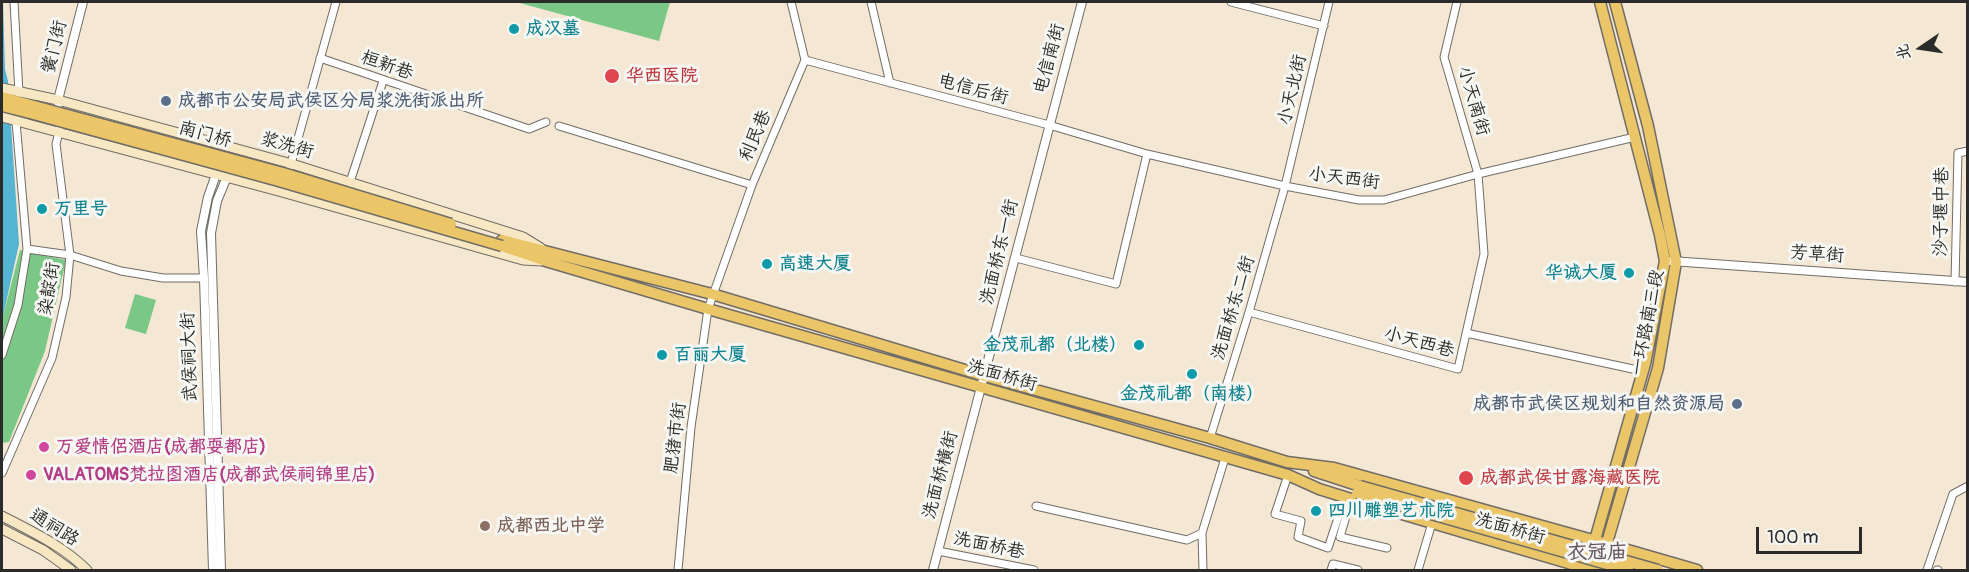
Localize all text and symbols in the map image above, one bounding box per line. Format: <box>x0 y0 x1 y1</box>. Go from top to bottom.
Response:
street label: 黉门街 <box>38 18 72 76</box>
place label: 成汉墓 <box>526 18 580 40</box>
north arrow <box>1891 18 1951 78</box>
street label: 电信南街 <box>1030 21 1070 97</box>
marker: 成汉墓 <box>507 22 521 36</box>
text: 北 <box>1892 42 1915 62</box>
street label: 桓新巷 <box>358 47 416 85</box>
street label: 小天北街 <box>1274 52 1312 128</box>
street label: 小天南街 <box>1453 63 1493 139</box>
place label: 华西医院 <box>626 65 698 87</box>
marker: 华西医院 <box>603 67 621 85</box>
street label: 电信后街 <box>935 70 1011 110</box>
place label: 成都市公安局武侯区分局浆洗街派出所 <box>178 90 484 112</box>
marker: 成都市公安局武侯区分局浆洗街派出所 <box>159 94 173 108</box>
street label: 利民巷 <box>736 107 776 165</box>
street label: 南门桥 <box>176 118 234 152</box>
street label: 浆洗街 <box>258 128 316 164</box>
street label: 小天西街 <box>1307 164 1381 194</box>
street label: 沙子堰中巷 <box>1930 167 1954 257</box>
street label: 洗面桥东一街 <box>976 197 1024 307</box>
place label: 万里号 <box>54 198 108 220</box>
marker: 万里号 <box>35 202 49 216</box>
street label: 芳草街 <box>1789 242 1845 268</box>
place label: 高速大厦 <box>779 253 851 275</box>
street label: 洗面桥东二街 <box>1208 253 1260 363</box>
marker: 高速大厦 <box>760 257 774 271</box>
street label: 染靛街 <box>35 261 65 317</box>
place label: 华诚大厦 <box>1545 262 1617 284</box>
marker: 华诚大厦 <box>1622 266 1636 280</box>
street label: 一环路南三段 <box>1627 268 1669 378</box>
street label: 武侯祠大街 <box>178 312 202 402</box>
street label: 小天西巷 <box>1381 323 1457 363</box>
place label: 金茂礼都（北楼） <box>983 334 1127 356</box>
marker: 金茂礼都（北楼） <box>1132 338 1146 352</box>
place label: 百丽大厦 <box>674 344 746 366</box>
marker: 百丽大厦 <box>655 348 669 362</box>
street label: 洗面桥街 <box>964 356 1040 396</box>
marker: 金茂礼都（南楼） <box>1185 367 1199 381</box>
place label: 金茂礼都（南楼） <box>1120 383 1264 405</box>
place label: 成都市武侯区规划和自然资源局 <box>1473 393 1725 415</box>
marker: 成都市武侯区规划和自然资源局 <box>1730 397 1744 411</box>
street label: 肥猪市街 <box>661 401 691 475</box>
street label: 洗面桥横街 <box>919 429 963 521</box>
place label: 万爱情侣酒店(成都耍都店) <box>56 436 266 458</box>
marker: 万爱情侣酒店(成都耍都店) <box>37 440 51 454</box>
place label: VALATOMS梵拉图酒店(成都武侯祠锦里店) <box>43 464 375 486</box>
place label: 成都武侯甘露海藏医院 <box>1480 467 1660 489</box>
marker: VALATOMS梵拉图酒店(成都武侯祠锦里店) <box>24 468 38 482</box>
marker: 成都武侯甘露海藏医院 <box>1457 469 1475 487</box>
place label: 四川雕塑艺术院 <box>1328 500 1454 522</box>
marker: 四川雕塑艺术院 <box>1309 504 1323 518</box>
street label: 通祠路 <box>25 505 83 551</box>
street label: 洗面桥街 <box>1472 509 1548 549</box>
place label: 成都西北中学 <box>497 515 605 537</box>
scale bar <box>1759 515 1866 553</box>
marker: 成都西北中学 <box>478 519 492 533</box>
text: 100 m <box>1767 526 1819 549</box>
street label: 洗面桥巷 <box>952 528 1026 564</box>
district label: 衣冠庙 <box>1567 541 1627 565</box>

